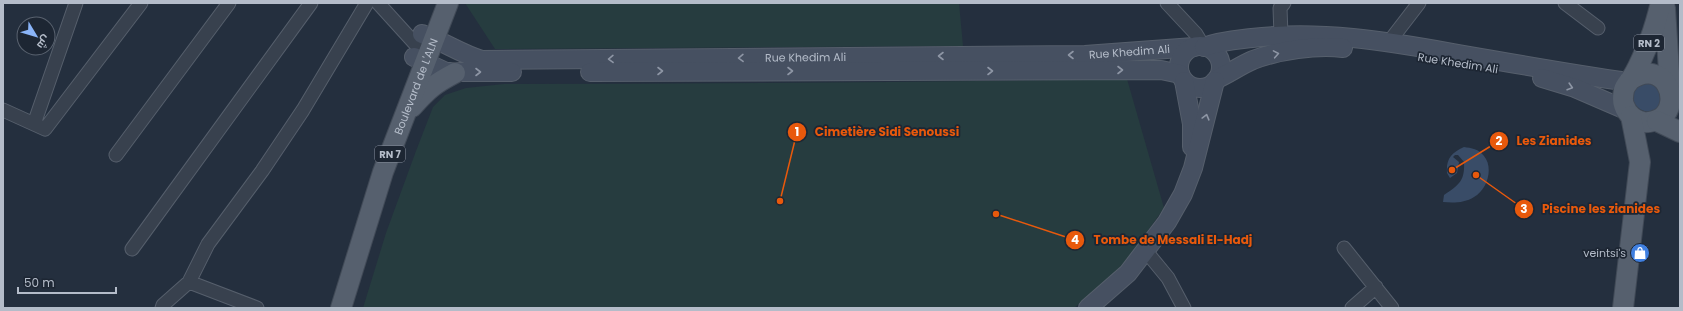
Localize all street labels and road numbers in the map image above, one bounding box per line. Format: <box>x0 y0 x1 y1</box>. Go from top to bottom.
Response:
road number: RN 2 <box>1634 35 1664 51</box>
street label: Boulevard de L'ALN <box>390 36 442 137</box>
street label: Rue Khedim Ali <box>1088 41 1171 63</box>
street label: Rue Khedim Ali <box>765 49 847 66</box>
street label: Rue Khedim Ali <box>1417 49 1500 77</box>
road number: RN 7 <box>375 146 405 162</box>

